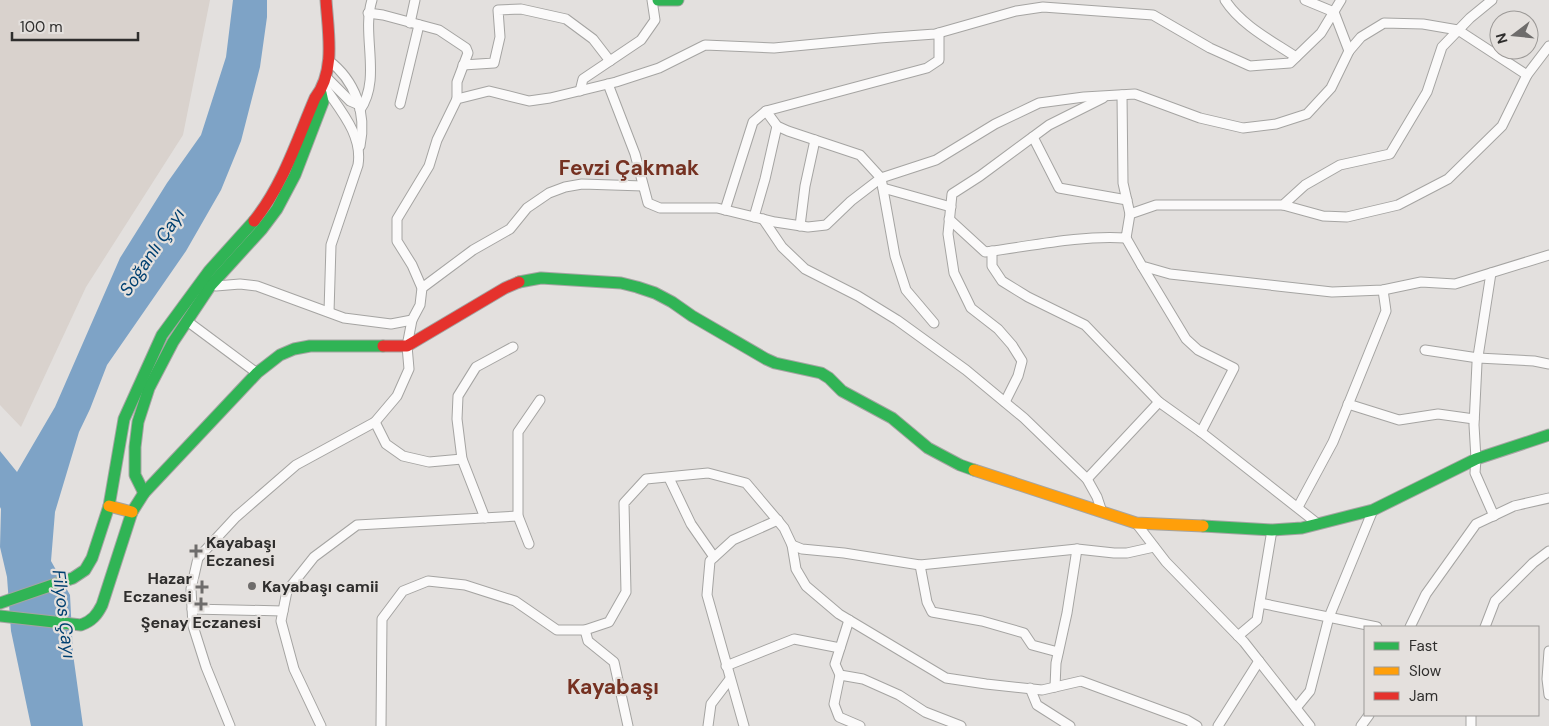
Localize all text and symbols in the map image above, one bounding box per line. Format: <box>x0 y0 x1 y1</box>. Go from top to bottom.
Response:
scale bar <box>12 10 139 42</box>
north arrow <box>1489 10 1539 60</box>
text: 100 m <box>20 17 63 37</box>
text: N <box>1491 31 1512 46</box>
district label: Fevzi Çakmak <box>559 154 699 182</box>
water label: Soğanlı Çayı <box>114 203 190 301</box>
place label: Kayabaşı Eczanesi <box>206 532 276 571</box>
marker: Kayabaşı Eczanesi <box>190 545 202 557</box>
water label: Filyos Çayı <box>47 568 81 660</box>
place label: Hazar Eczanesi <box>123 568 192 607</box>
place label: Kayabaşı camii <box>262 576 379 597</box>
marker: Kayabaşı camii <box>246 580 258 592</box>
marker: Hazar Eczanesi <box>196 581 208 593</box>
marker: Şenay Eczanesi <box>195 598 207 610</box>
place label: Şenay Eczanesi <box>141 612 261 633</box>
legend <box>1364 626 1539 716</box>
text: Fast <box>1409 636 1438 656</box>
text: Slow <box>1409 661 1442 681</box>
district label: Kayabaşı <box>567 673 659 701</box>
text: Jam <box>1409 686 1438 706</box>

